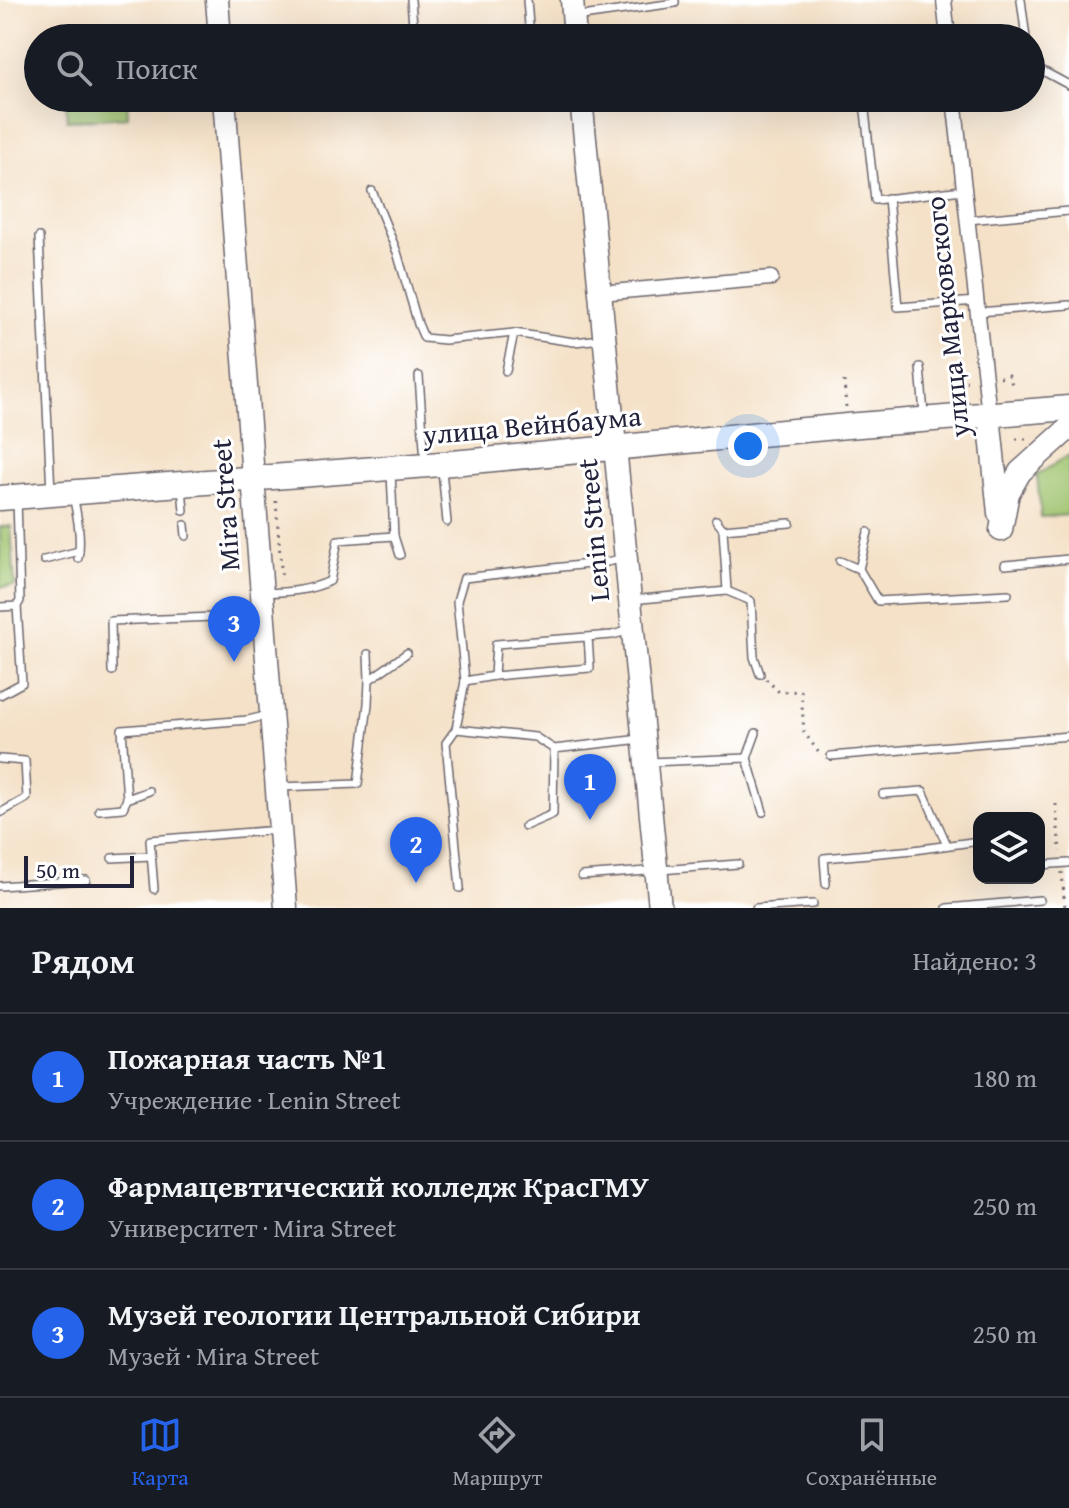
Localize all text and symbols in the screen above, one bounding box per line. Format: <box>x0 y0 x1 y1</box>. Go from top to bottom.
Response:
search box <box>24 24 1045 112</box>
icon: search <box>52 46 96 90</box>
text: Поиск <box>116 46 198 90</box>
street label: улица Марковского <box>913 194 980 441</box>
street label: улица Вейнбаума <box>420 394 643 455</box>
your location <box>728 426 768 466</box>
street label: Mira Street <box>199 437 250 572</box>
street label: Lenin Street <box>566 457 619 603</box>
pin: 3 <box>208 596 260 662</box>
pin: 1 <box>564 754 616 820</box>
map controls <box>973 812 1045 884</box>
button: layers <box>973 812 1045 884</box>
pin: 2 <box>390 817 442 883</box>
scale bar <box>24 852 134 888</box>
text: 50 m <box>36 854 80 886</box>
text: Рядом <box>32 936 135 985</box>
text: Найдено: 3 <box>913 941 1037 980</box>
text: Пожарная часть №1 <box>108 1036 387 1080</box>
text: 1 <box>51 1058 65 1097</box>
text: 180 m <box>972 1058 1037 1097</box>
text: Учреждение · Lenin Street <box>108 1080 401 1119</box>
text: Фармацевтический колледж КрасГМУ <box>108 1164 649 1208</box>
text: 2 <box>51 1186 65 1225</box>
text: 250 m <box>972 1186 1037 1225</box>
text: Университет · Mira Street <box>108 1208 396 1247</box>
text: Музей геологии Центральной Сибири <box>108 1292 641 1336</box>
text: 3 <box>51 1314 65 1353</box>
text: 250 m <box>972 1314 1037 1353</box>
text: Музей · Mira Street <box>108 1336 319 1375</box>
tab: Карта <box>132 1413 189 1493</box>
tab: Маршрут <box>452 1413 542 1493</box>
tab: Сохранённые <box>806 1413 937 1493</box>

